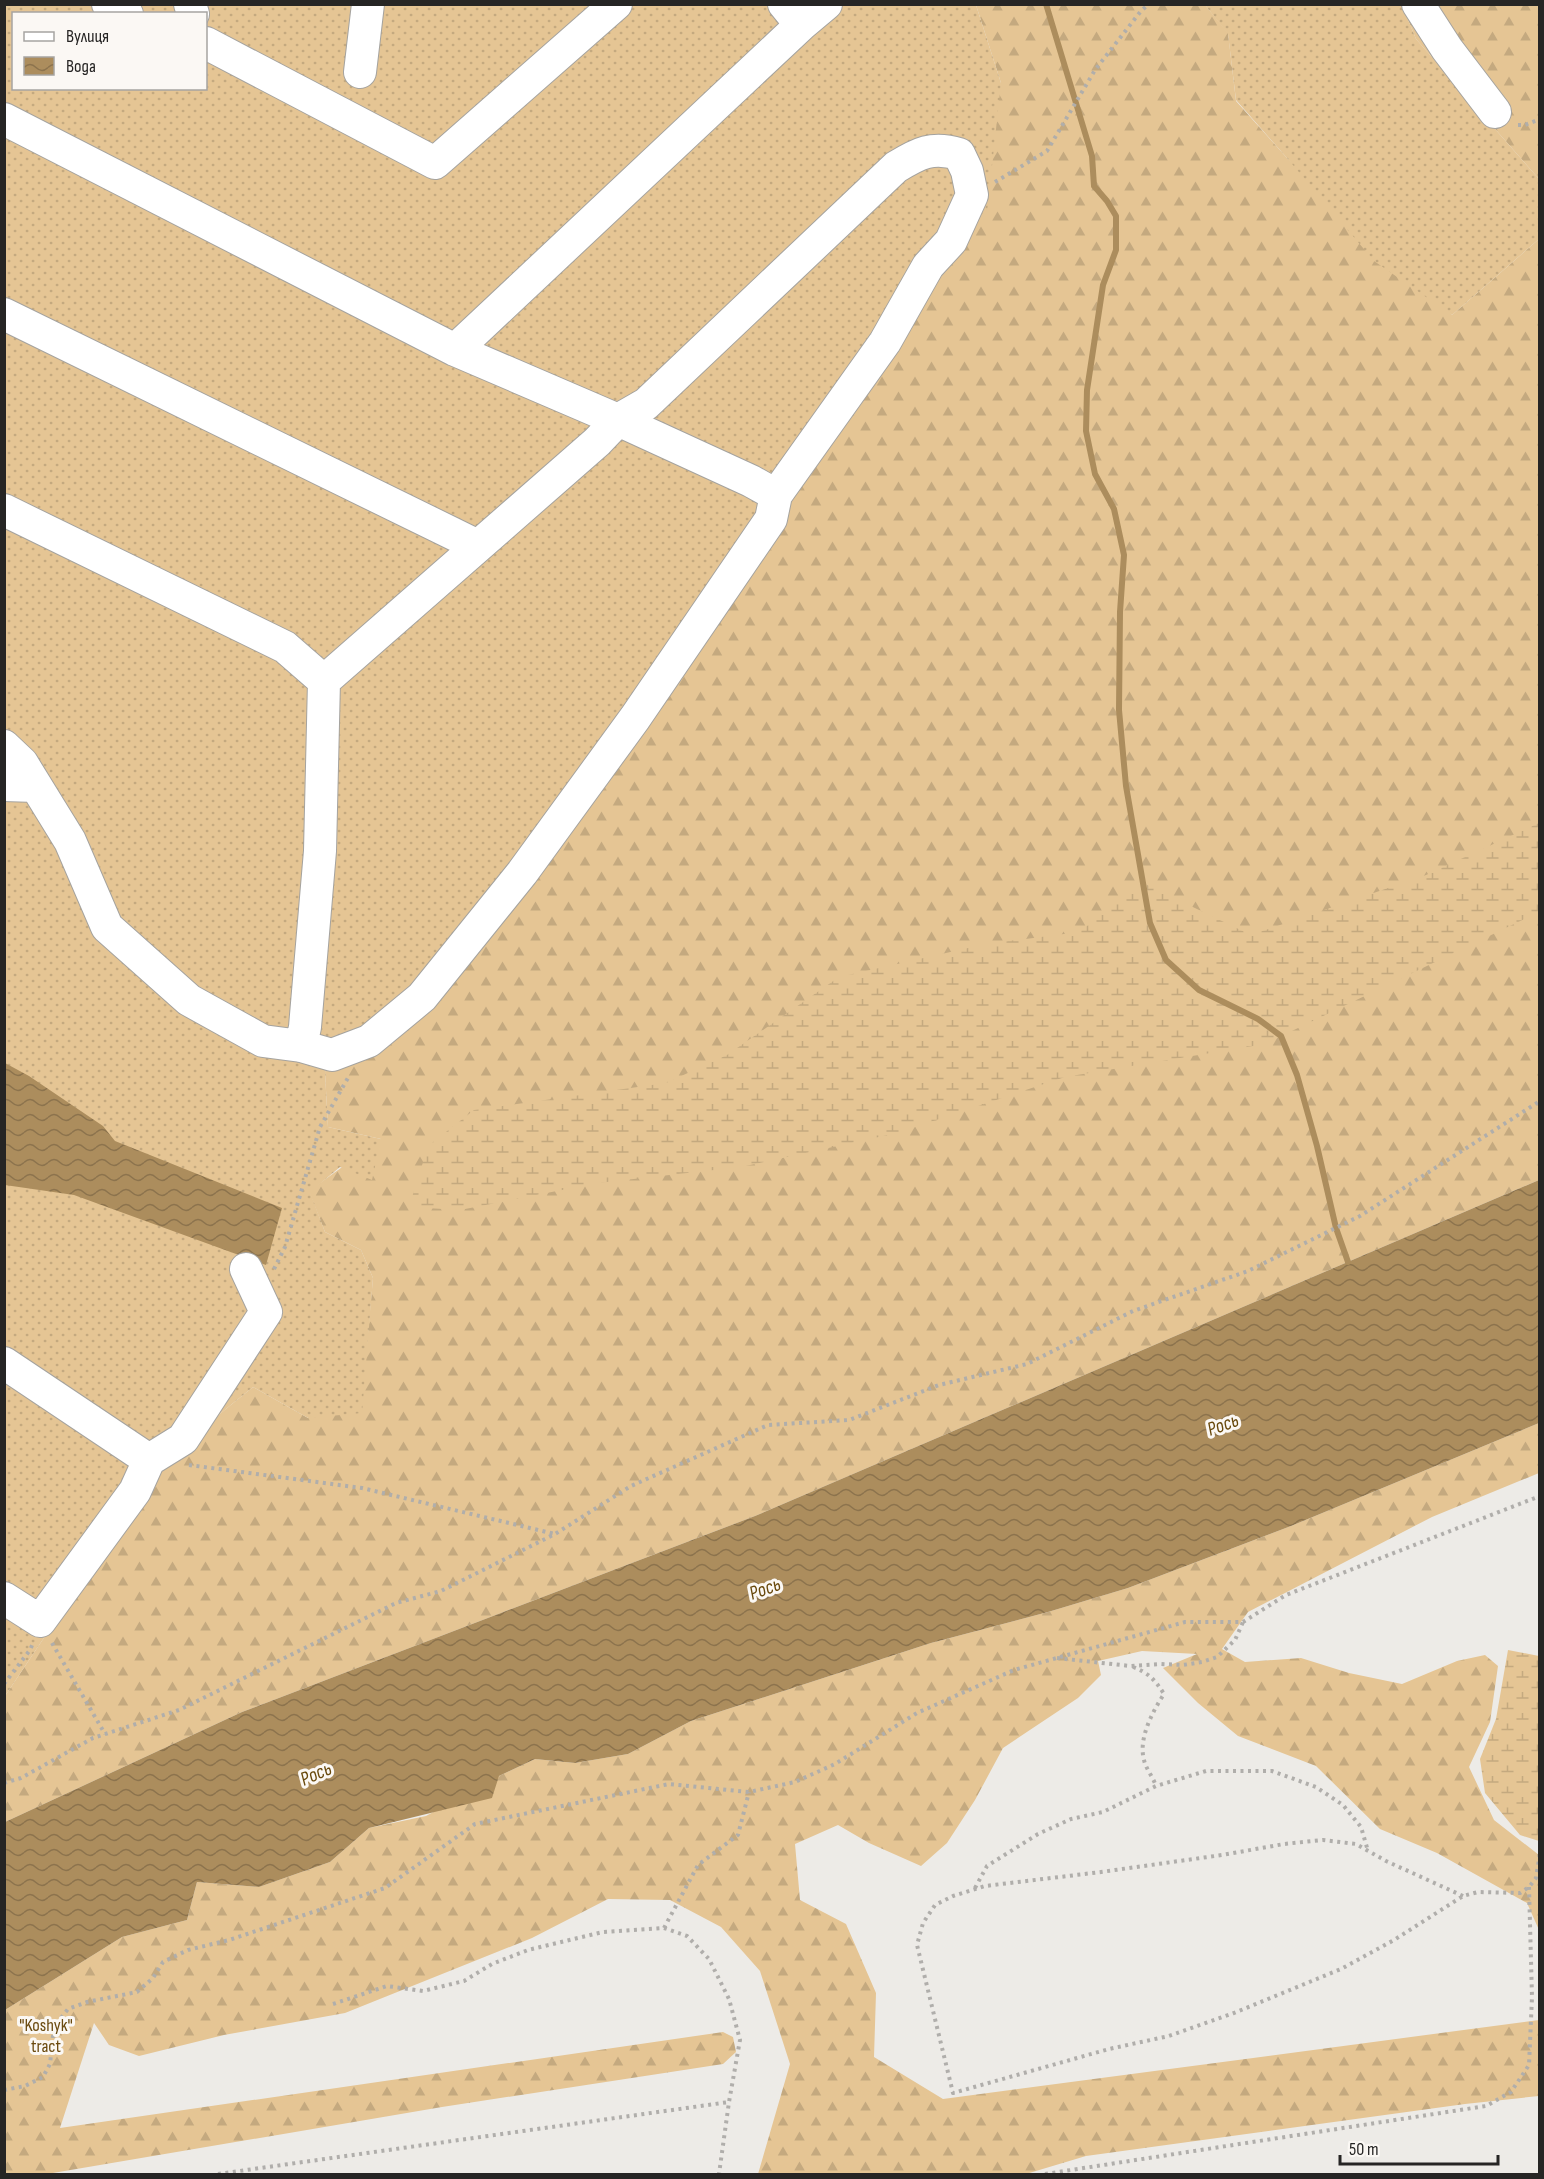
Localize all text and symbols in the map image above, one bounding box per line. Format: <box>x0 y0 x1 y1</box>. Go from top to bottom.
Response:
legend <box>12 12 207 90</box>
text: Вулиця <box>66 26 109 47</box>
text: Вода <box>66 56 96 77</box>
water label: Рось <box>1204 1408 1242 1442</box>
water label: Рось <box>746 1572 784 1606</box>
water label: Рось <box>297 1756 336 1791</box>
park label: "Koshyk" tract <box>19 2015 73 2057</box>
scale bar <box>1340 2128 1498 2166</box>
text: 50 m <box>1349 2139 1379 2160</box>

